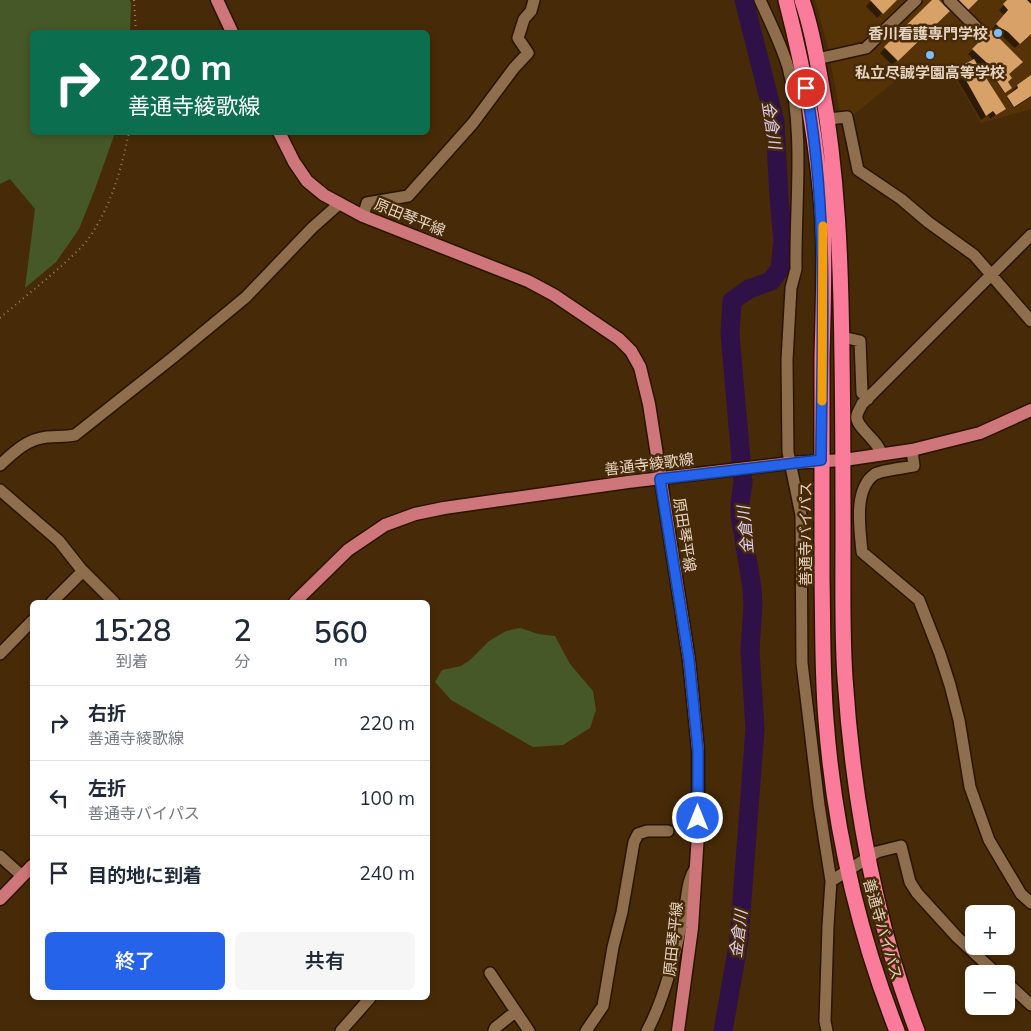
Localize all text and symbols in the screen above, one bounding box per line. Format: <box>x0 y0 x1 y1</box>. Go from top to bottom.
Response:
place label: 香川看護専門学校 <box>868 24 988 43</box>
marker: 香川看護専門学校 <box>992 27 1004 39</box>
text: 220 m <box>128 45 232 89</box>
marker: 私立尽誠学園高等学校 <box>924 49 936 61</box>
icon: right <box>45 50 110 115</box>
place label: 私立尽誠学園高等学校 <box>855 63 1005 82</box>
pin <box>785 67 827 109</box>
icon: arrive <box>792 74 820 102</box>
text: 善通寺綾歌線 <box>128 92 260 120</box>
water label: 金倉川 <box>758 100 786 152</box>
street label: 原田琴平線 <box>372 194 448 240</box>
street label: 善通寺綾歌線 <box>603 449 695 479</box>
street label: 善通寺バイパス <box>796 482 815 586</box>
street label: 原田琴平線 <box>670 496 700 574</box>
water label: 金倉川 <box>733 503 757 555</box>
text: 15:28 <box>92 611 171 649</box>
text: 2 <box>234 611 252 649</box>
text: 560 <box>314 613 368 651</box>
text: m <box>334 650 348 670</box>
text: 到着 <box>116 651 148 671</box>
text: 分 <box>235 651 251 671</box>
text: 右折 <box>88 701 126 725</box>
icon: right <box>45 709 73 737</box>
text: 220 m <box>359 711 415 735</box>
text: 善通寺綾歌線 <box>88 728 184 748</box>
text: 左折 <box>88 776 126 800</box>
icon: left <box>45 784 73 812</box>
text: 100 m <box>359 786 415 810</box>
position arrow <box>671 791 723 843</box>
text: 善通寺バイパス <box>88 803 200 823</box>
icon: arrive <box>45 859 73 887</box>
text: 240 m <box>359 861 415 885</box>
text: 目的地に到着 <box>88 863 202 887</box>
street label: 善通寺バイパス <box>859 876 907 982</box>
street label: 原田琴平線 <box>660 901 686 977</box>
map controls <box>965 905 1015 1015</box>
button: + <box>965 905 1015 955</box>
water label: 金倉川 <box>725 907 751 959</box>
button: 終了 <box>45 932 225 990</box>
button: 共有 <box>235 932 415 990</box>
button: − <box>965 965 1015 1015</box>

